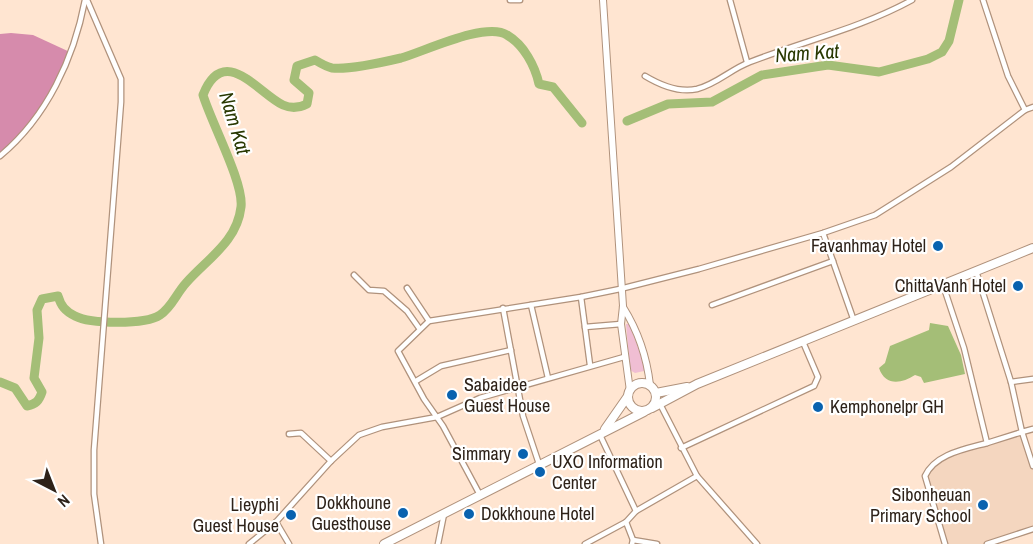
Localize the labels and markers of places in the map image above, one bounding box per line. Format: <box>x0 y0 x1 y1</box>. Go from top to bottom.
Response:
place label: Favanhmay Hotel <box>811 233 926 258</box>
marker: Favanhmay Hotel <box>931 239 945 253</box>
place label: ChittaVanh Hotel <box>895 273 1006 298</box>
marker: ChittaVanh Hotel <box>1011 279 1025 293</box>
place label: Sabaidee Guest House <box>464 372 550 418</box>
marker: Sabaidee Guest House <box>445 388 459 402</box>
place label: Kemphonelpr GH <box>830 394 944 419</box>
marker: Kemphonelpr GH <box>811 400 825 414</box>
place label: Simmary <box>452 441 512 466</box>
marker: Simmary <box>516 447 530 461</box>
place label: UXO Information Center <box>552 449 663 495</box>
marker: UXO Information Center <box>533 465 547 479</box>
place label: Sibonheuan Primary School <box>870 482 971 528</box>
place label: Dokkhoune Guesthouse <box>311 490 391 536</box>
place label: Lieyphi Guest House <box>193 492 279 538</box>
marker: Sibonheuan Primary School <box>976 498 990 512</box>
place label: Dokkhoune Hotel <box>481 501 594 526</box>
marker: Dokkhoune Guesthouse <box>396 506 410 520</box>
marker: Dokkhoune Hotel <box>462 507 476 521</box>
marker: Lieyphi Guest House <box>284 508 298 522</box>

